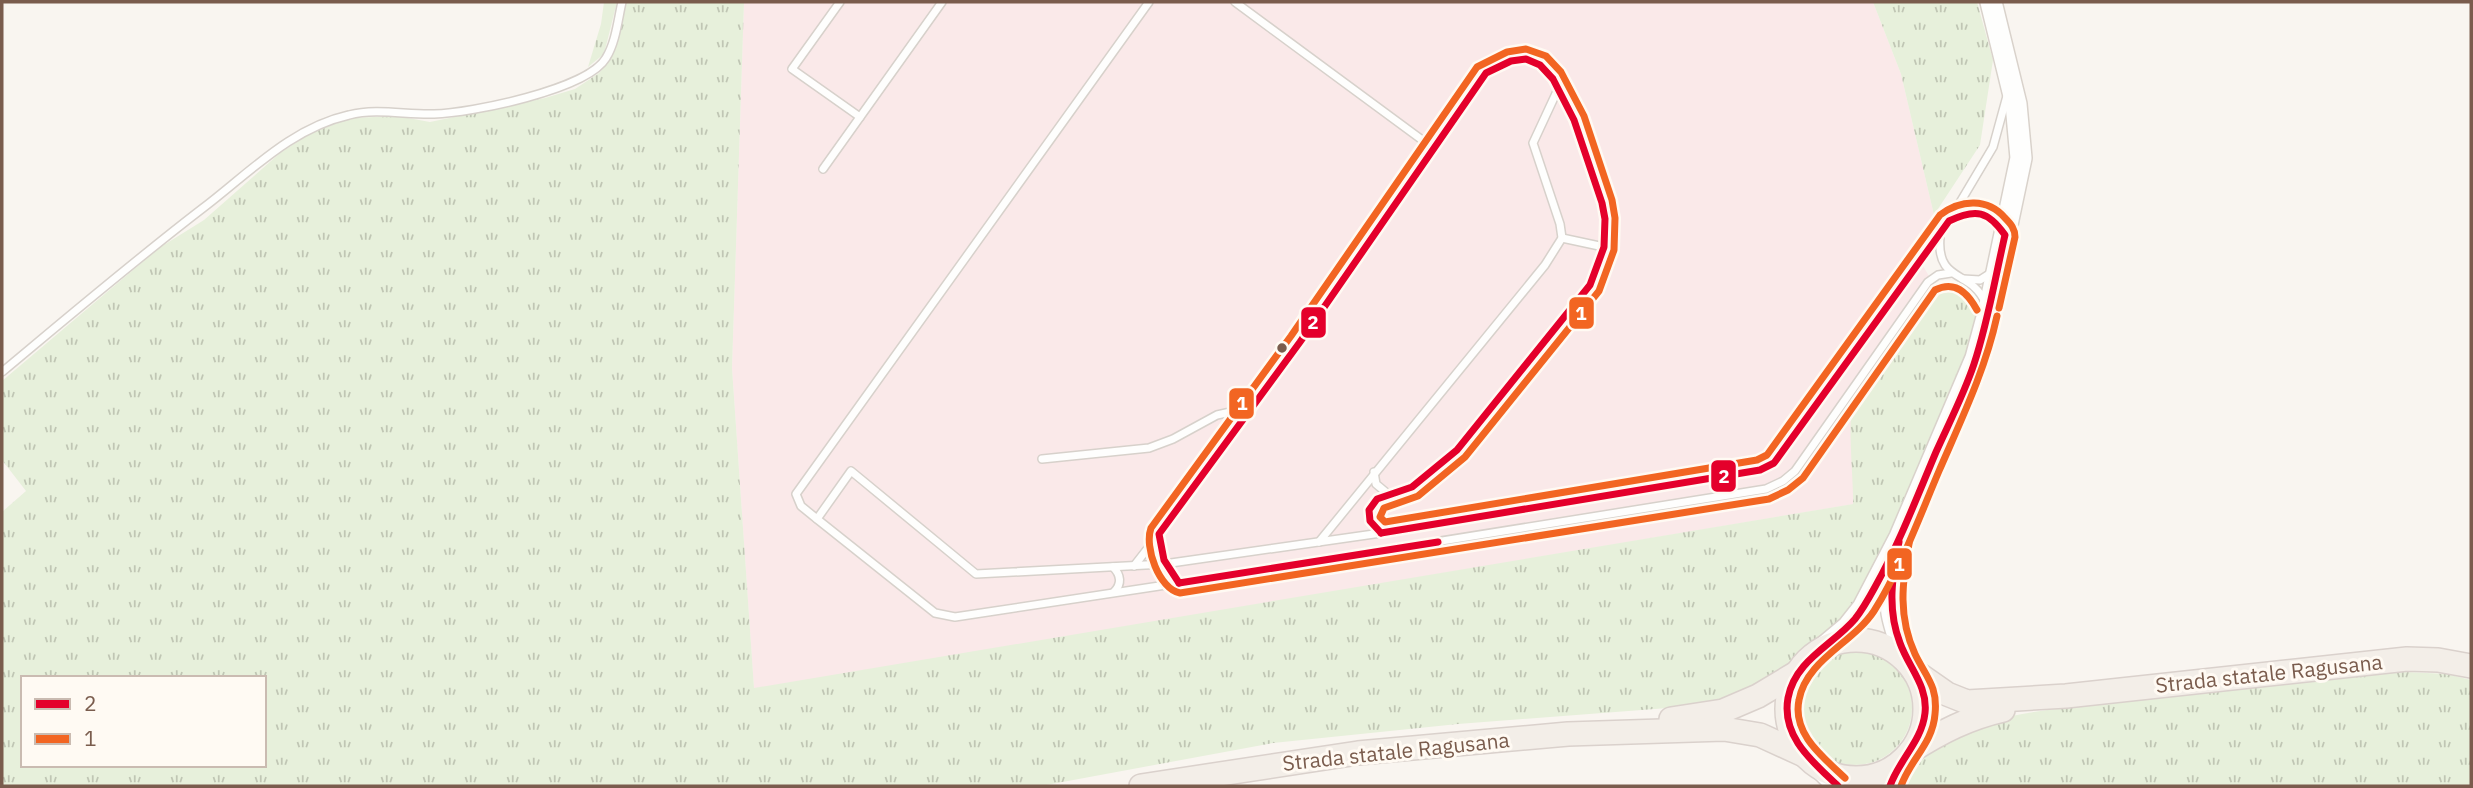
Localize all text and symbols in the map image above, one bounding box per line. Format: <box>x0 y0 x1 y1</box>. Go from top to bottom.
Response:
line badge: 1 <box>1568 296 1595 330</box>
text: 1 <box>1575 301 1587 325</box>
line badge: 2 <box>1300 306 1327 339</box>
text: 2 <box>1307 310 1319 334</box>
unlabelled marker <box>1275 341 1289 355</box>
line badge: 1 <box>1228 387 1255 420</box>
text: 1 <box>1236 391 1248 415</box>
line badge: 2 <box>1710 459 1737 493</box>
text: 2 <box>1718 464 1730 488</box>
line badge: 1 <box>1886 547 1913 581</box>
text: 1 <box>1893 552 1905 576</box>
street label: Strada statale Ragusana <box>2154 647 2384 699</box>
legend <box>21 676 266 767</box>
text: 2 <box>84 689 97 717</box>
text: 1 <box>84 724 97 752</box>
street label: Strada statale Ragusana <box>1281 725 1511 777</box>

